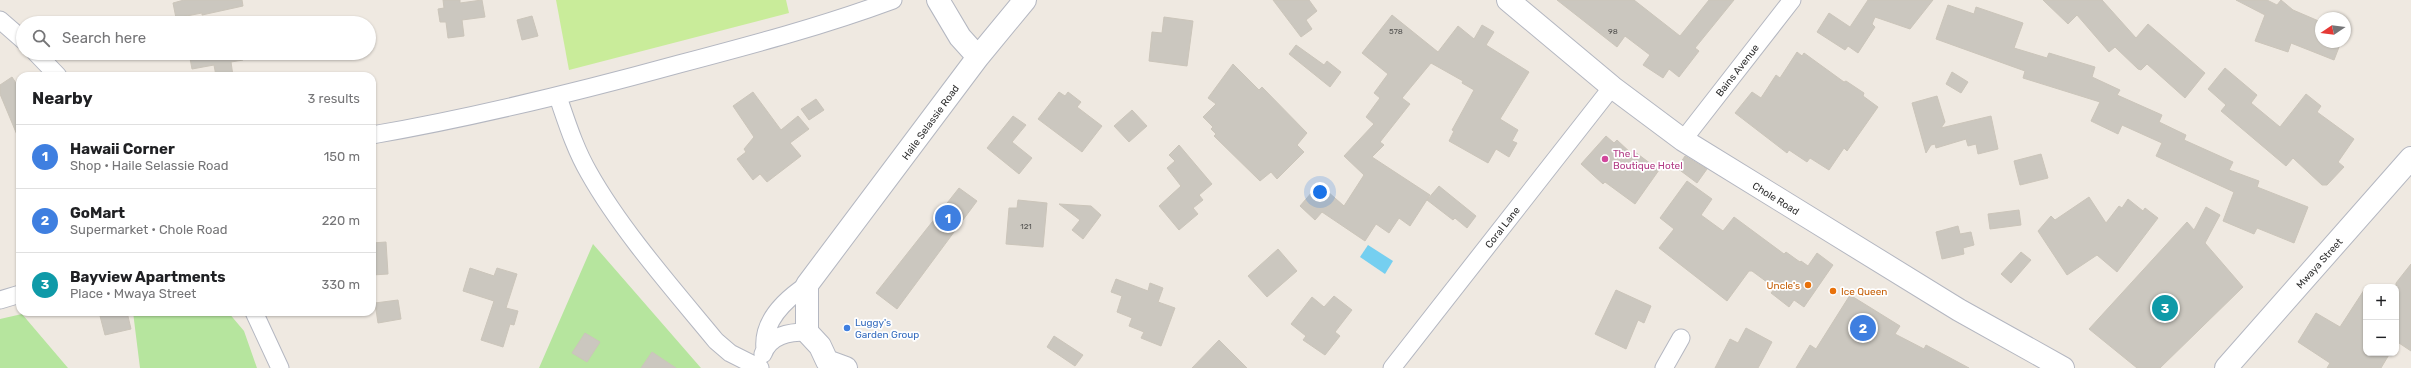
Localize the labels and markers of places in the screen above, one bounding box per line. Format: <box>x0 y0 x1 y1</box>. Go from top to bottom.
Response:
place label: The L Boutique Hotel <box>1613 148 1683 172</box>
marker: The L Boutique Hotel <box>1600 154 1610 164</box>
pin: 1 <box>935 203 961 233</box>
place label: Uncle's <box>1767 280 1800 292</box>
marker: Uncle's <box>1803 280 1813 290</box>
marker: Ice Queen <box>1828 286 1838 296</box>
place label: Ice Queen <box>1841 286 1887 298</box>
pin: 3 <box>2152 293 2178 323</box>
pin: 2 <box>1850 313 1876 343</box>
place label: Luggy's Garden Group <box>855 317 919 341</box>
marker: Luggy's Garden Group <box>842 323 852 333</box>

